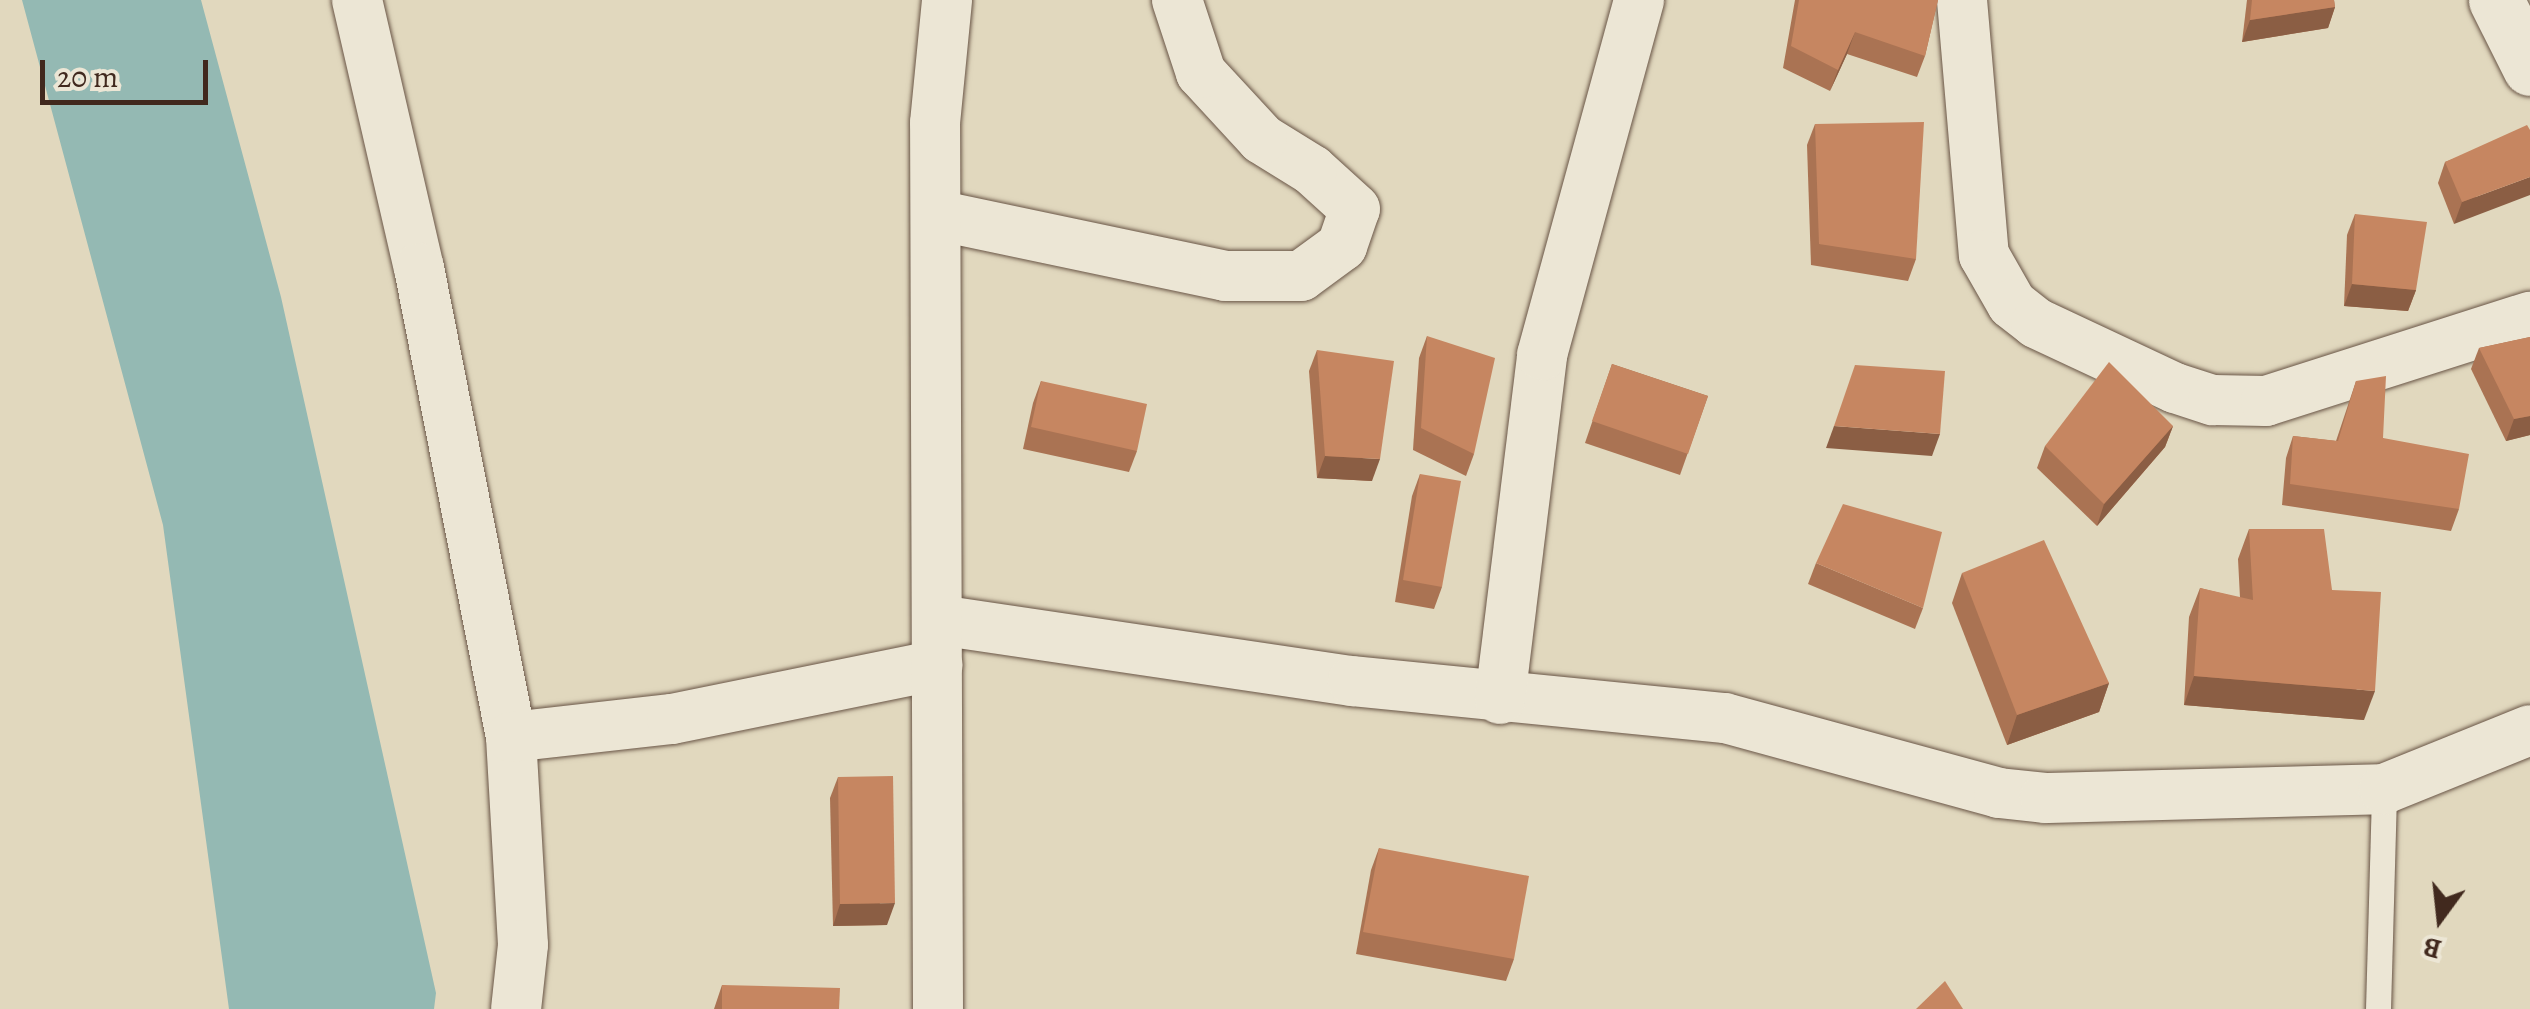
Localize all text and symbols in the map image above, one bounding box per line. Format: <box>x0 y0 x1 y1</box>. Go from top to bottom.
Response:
scale bar <box>45 40 212 102</box>
text: 20 m <box>57 57 118 97</box>
north arrow <box>2390 869 2490 969</box>
text: B <box>2419 927 2446 969</box>

